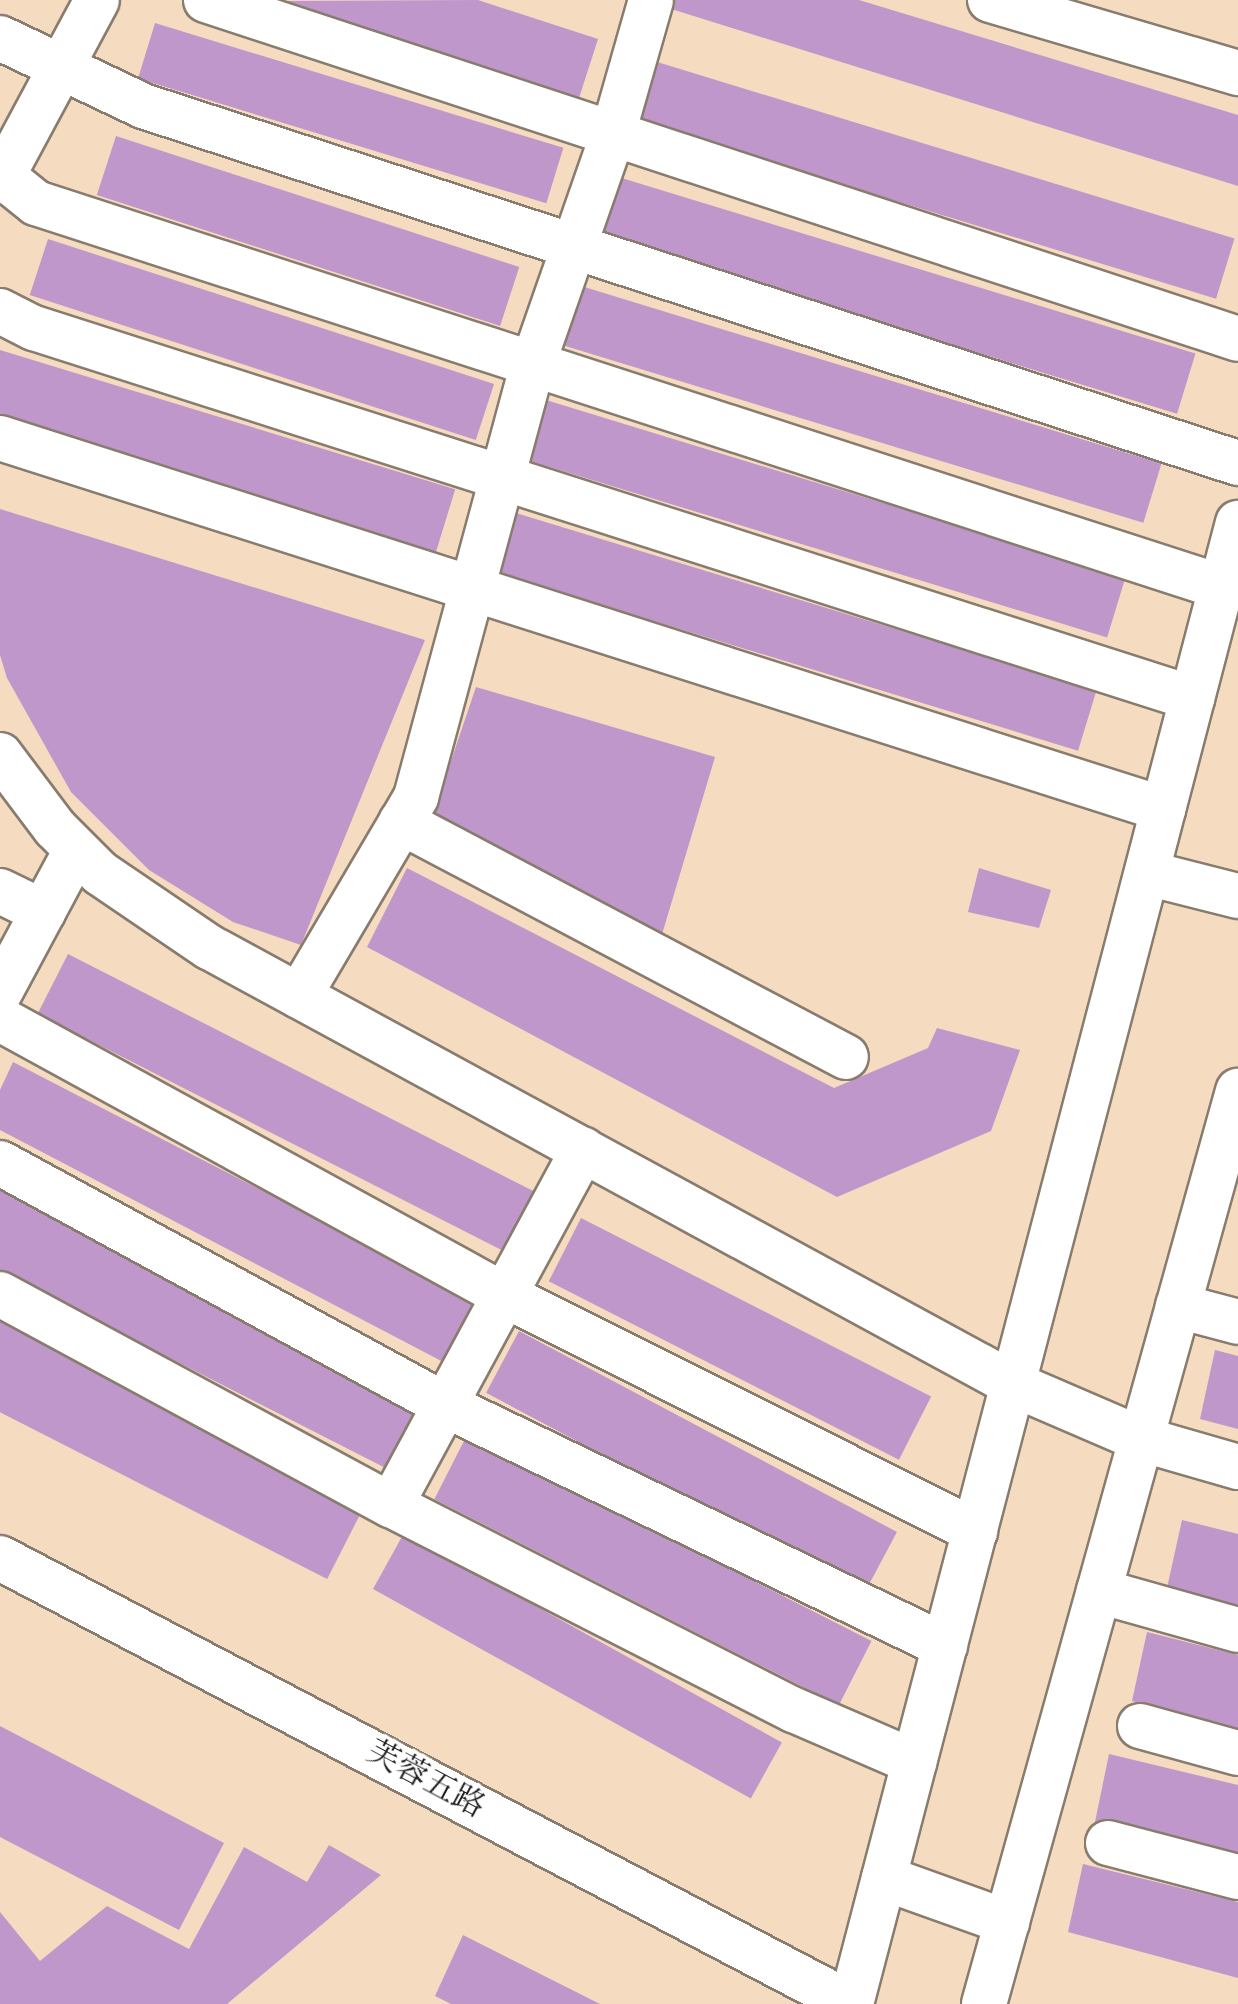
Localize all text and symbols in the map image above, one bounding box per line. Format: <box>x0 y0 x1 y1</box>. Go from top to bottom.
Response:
street label: 芙蓉五路 <box>359 1734 491 1828</box>

